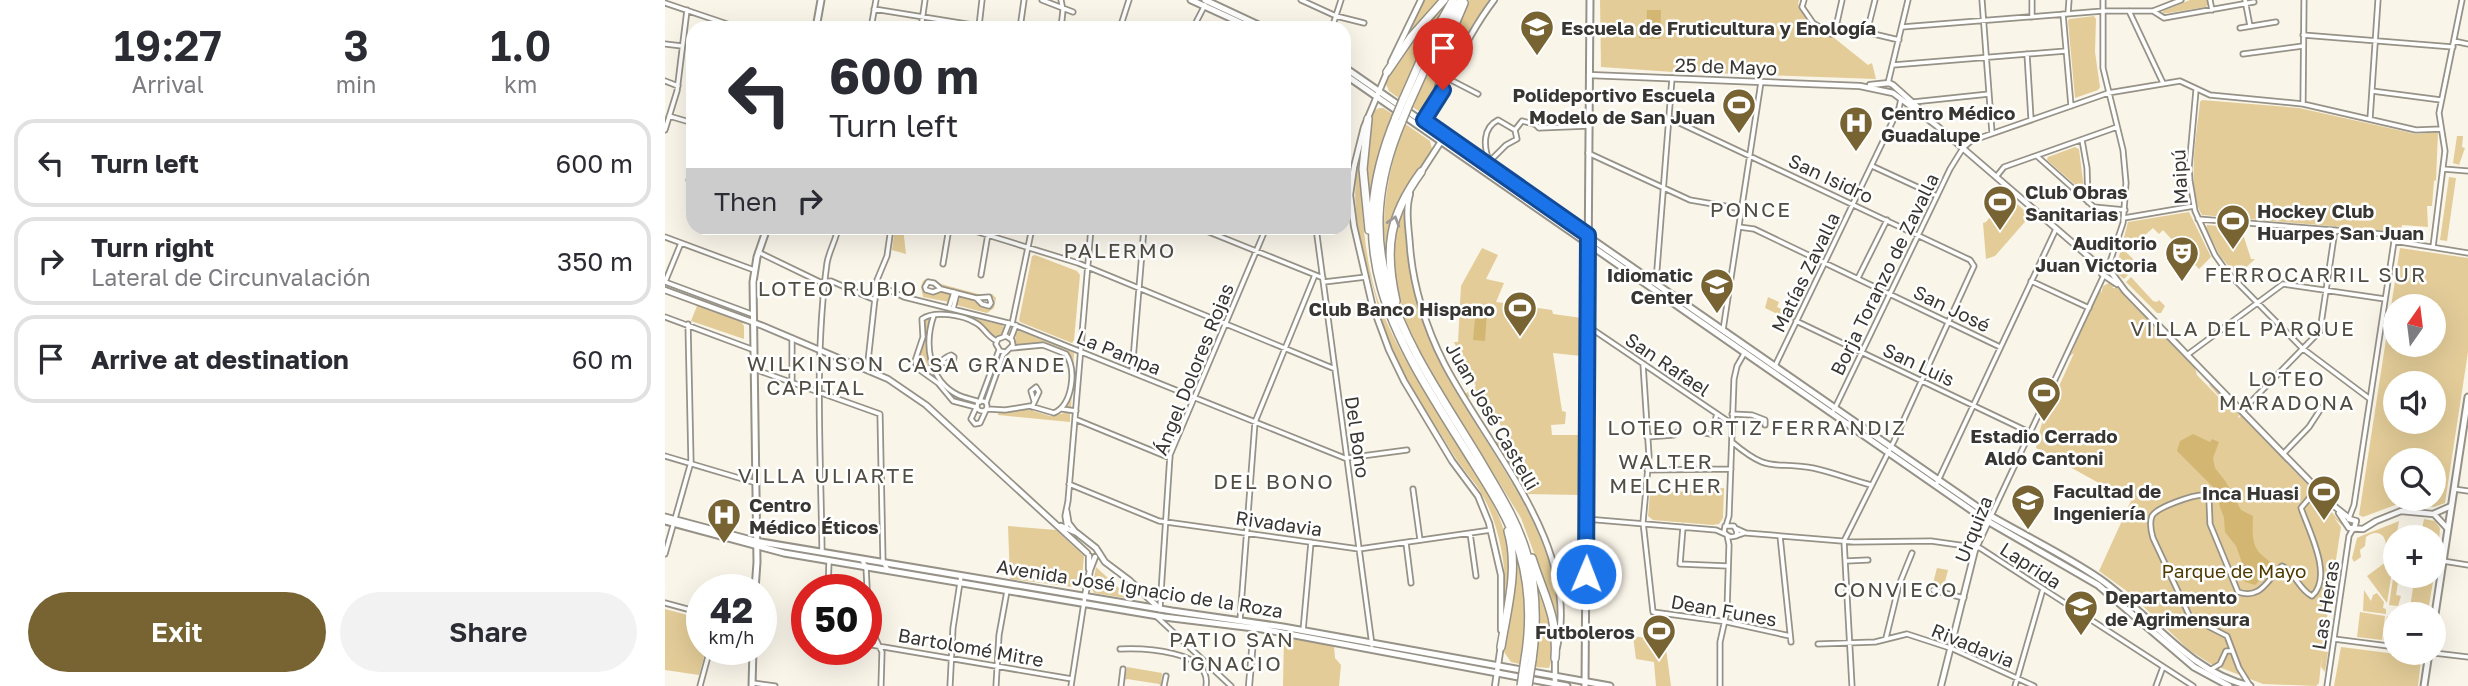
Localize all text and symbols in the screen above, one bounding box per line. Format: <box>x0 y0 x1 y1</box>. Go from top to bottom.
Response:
school or university icon: Escuela de Fruticultura y Enología <box>1518 8 1556 57</box>
place label: Escuela de Fruticultura y Enología <box>1561 16 1876 39</box>
pin <box>1413 18 1473 90</box>
text: 19:27 <box>114 20 222 70</box>
text: 3 <box>343 20 369 70</box>
text: 1.0 <box>490 20 551 70</box>
icon: arrive <box>1424 29 1462 67</box>
text: 600 m <box>829 46 979 105</box>
icon: left <box>714 49 805 140</box>
street label: 25 de Mayo <box>1674 53 1778 79</box>
text: Arrival <box>132 70 204 98</box>
text: min <box>336 70 376 98</box>
text: km <box>504 70 537 98</box>
place label: Polideportivo Escuela Modelo de San Juan <box>1512 83 1715 128</box>
sports icon: Polideportivo Escuela Modelo de San Juan <box>1720 86 1758 135</box>
place label: Centro Médico Guadalupe <box>1881 101 2015 146</box>
hospital icon: Centro Médico Guadalupe <box>1837 104 1875 153</box>
text: Turn left <box>829 106 958 144</box>
icon: left <box>32 144 70 182</box>
text: Turn left <box>91 148 199 179</box>
text: 600 m <box>556 148 633 179</box>
street label: San Isidro <box>1785 148 1877 208</box>
street label: Maipú <box>2166 149 2192 205</box>
street label: Borja Toranzo de Zavalla <box>1825 169 1943 379</box>
place label: Club Obras Sanitarias <box>2025 180 2128 225</box>
icon: right <box>791 182 829 220</box>
sports icon: Club Obras Sanitarias <box>1981 183 2019 232</box>
text: Then <box>714 186 777 217</box>
district label: PONCE <box>1710 196 1792 222</box>
place label: Hockey Club Huarpes San Juan <box>2257 199 2424 244</box>
sports icon: Hockey Club Huarpes San Juan <box>2214 202 2252 251</box>
street label: Matías Zavalla <box>1766 208 1844 336</box>
one-way arrow <box>1386 215 1401 227</box>
place label: Auditorio Juan Victoria <box>2035 231 2157 276</box>
text: Turn right <box>91 232 214 263</box>
theatre icon: Auditorio Juan Victoria <box>2163 234 2201 283</box>
district label: PALERMO <box>1064 237 1176 263</box>
icon: right <box>32 242 70 280</box>
text: 350 m <box>557 246 633 277</box>
district label: FERROCARRIL SUR <box>2205 261 2427 287</box>
text: Lateral de Circunvalación <box>91 263 371 291</box>
place label: Idiomatic Center <box>1607 263 1694 308</box>
school or university icon: Idiomatic Center <box>1698 266 1736 315</box>
district label: LOTEO RUBIO <box>758 275 918 301</box>
street label: Ángel Dolores Rojas <box>1148 280 1238 458</box>
street label: San José <box>1910 280 1994 336</box>
sports icon: Club Banco Hispano <box>1501 289 1539 338</box>
north arrow <box>2383 294 2447 357</box>
map controls <box>2383 294 2446 665</box>
place label: Club Banco Hispano <box>1309 297 1495 320</box>
district label: VILLA DEL PARQUE <box>2130 315 2356 341</box>
street label: La Pampa <box>1074 325 1164 379</box>
street label: San Rafael <box>1621 327 1715 401</box>
street label: San Luis <box>1880 337 1958 391</box>
street label: Juan José Castelli <box>1441 338 1545 494</box>
icon: arrive <box>32 340 70 378</box>
text: Arrive at destination <box>91 344 349 375</box>
text: 60 m <box>572 344 633 375</box>
district label: WILKINSON CAPITAL <box>747 350 885 400</box>
district label: CASA GRANDE <box>898 351 1066 377</box>
district label: LOTEO MARADONA <box>2219 365 2355 415</box>
button: sound <box>2383 371 2446 434</box>
sports icon: Estadio Cerrado Aldo Cantoni <box>2025 374 2063 423</box>
street label: Del Bono <box>1341 395 1375 479</box>
district label: LOTEO ORTIZ FERRANDIZ <box>1607 414 1907 440</box>
place label: Estadio Cerrado Aldo Cantoni <box>1970 424 2118 469</box>
district label: WALTER MELCHER <box>1609 448 1723 498</box>
button: search <box>2383 448 2446 511</box>
district label: VILLA ULIARTE <box>738 462 916 488</box>
district label: DEL BONO <box>1213 468 1335 494</box>
sports icon: Inca Huasi <box>2305 473 2343 522</box>
place label: Facultad de Ingeniería <box>2053 479 2161 524</box>
place label: Inca Huasi <box>2202 481 2299 504</box>
school or university icon: Facultad de Ingeniería <box>2009 482 2047 531</box>
street label: Urquiza <box>1949 492 1997 566</box>
place label: Centro Médico Éticos <box>749 493 879 538</box>
hospital icon: Centro Médico Éticos <box>705 496 743 545</box>
street label: Rivadavia <box>1234 506 1324 540</box>
button: + <box>2383 525 2446 588</box>
position arrow <box>1549 537 1623 611</box>
street label: Laprida <box>1996 537 2066 593</box>
street label: Avenida José Ignacio de la Roza <box>995 554 1285 622</box>
park label: Parque de Mayo <box>2162 559 2306 582</box>
street label: Las Heras <box>2307 559 2343 651</box>
speed limit sign: 50 <box>791 574 882 665</box>
district label: CONVIECO <box>1834 576 1958 602</box>
place label: Departamento de Agrimensura <box>2105 585 2250 630</box>
school or university icon: Departamento de Agrimensura <box>2062 588 2100 637</box>
text: 42 <box>710 589 753 631</box>
street label: Dean Funes <box>1669 589 1779 631</box>
button: Exit <box>28 592 326 672</box>
button: Share <box>340 592 637 672</box>
button: − <box>2383 602 2446 665</box>
sports icon: Futboleros <box>1640 612 1678 661</box>
street label: Rivadavia <box>1928 618 2018 672</box>
place label: Futboleros <box>1535 620 1635 643</box>
street label: Bartolomé Mitre <box>896 623 1046 671</box>
text: km/h <box>709 626 754 648</box>
district label: PATIO SAN IGNACIO <box>1169 626 1295 676</box>

